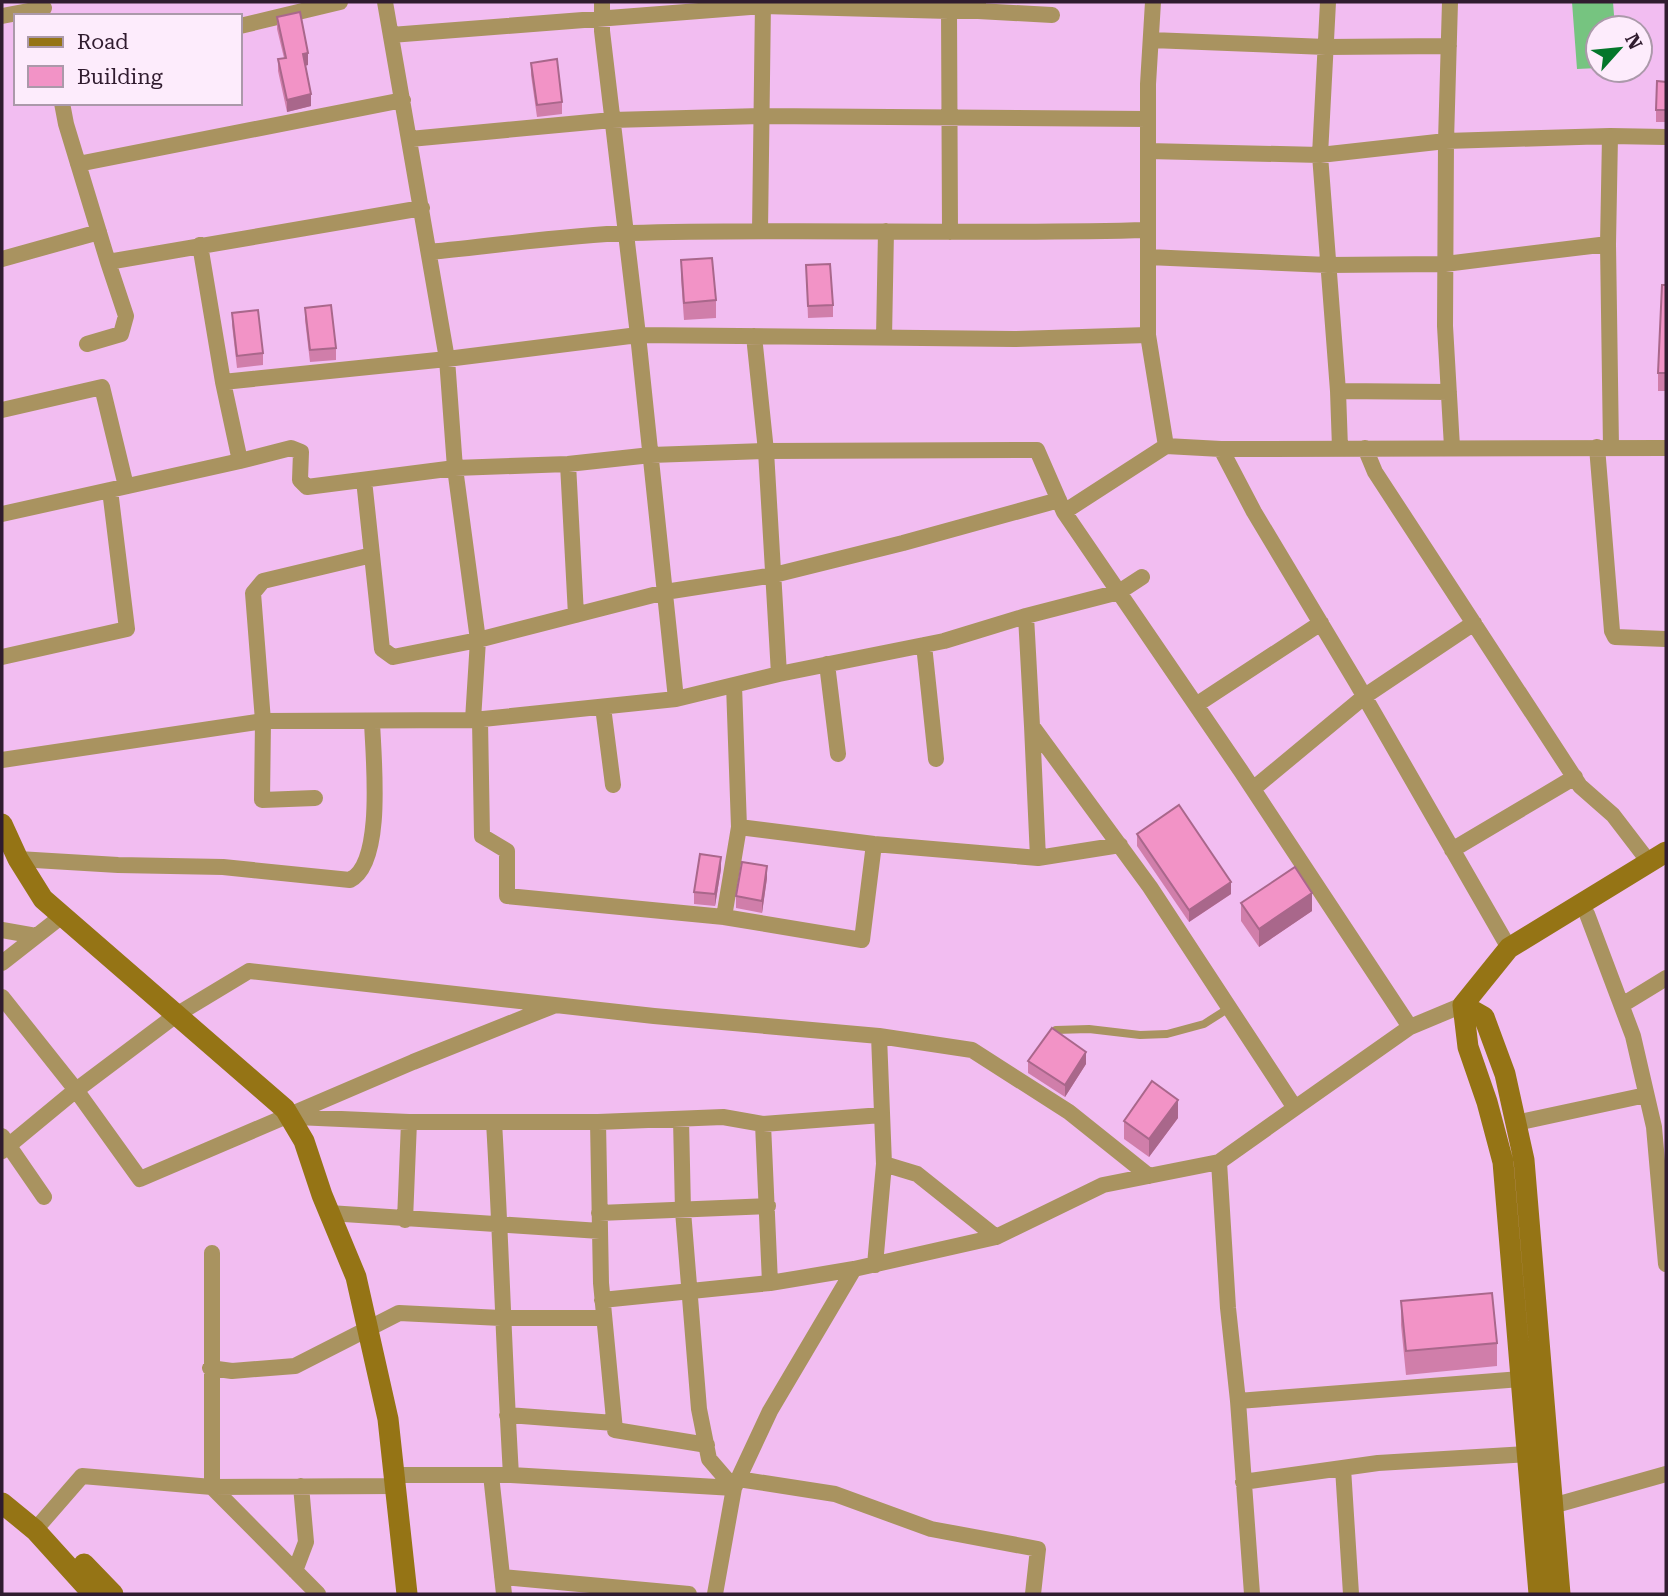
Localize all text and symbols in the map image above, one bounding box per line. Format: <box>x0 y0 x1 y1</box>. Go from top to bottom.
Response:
legend <box>14 14 242 105</box>
north arrow <box>1584 14 1654 84</box>
text: Road <box>77 30 129 54</box>
text: N <box>1620 30 1647 54</box>
text: Building <box>77 65 163 89</box>

